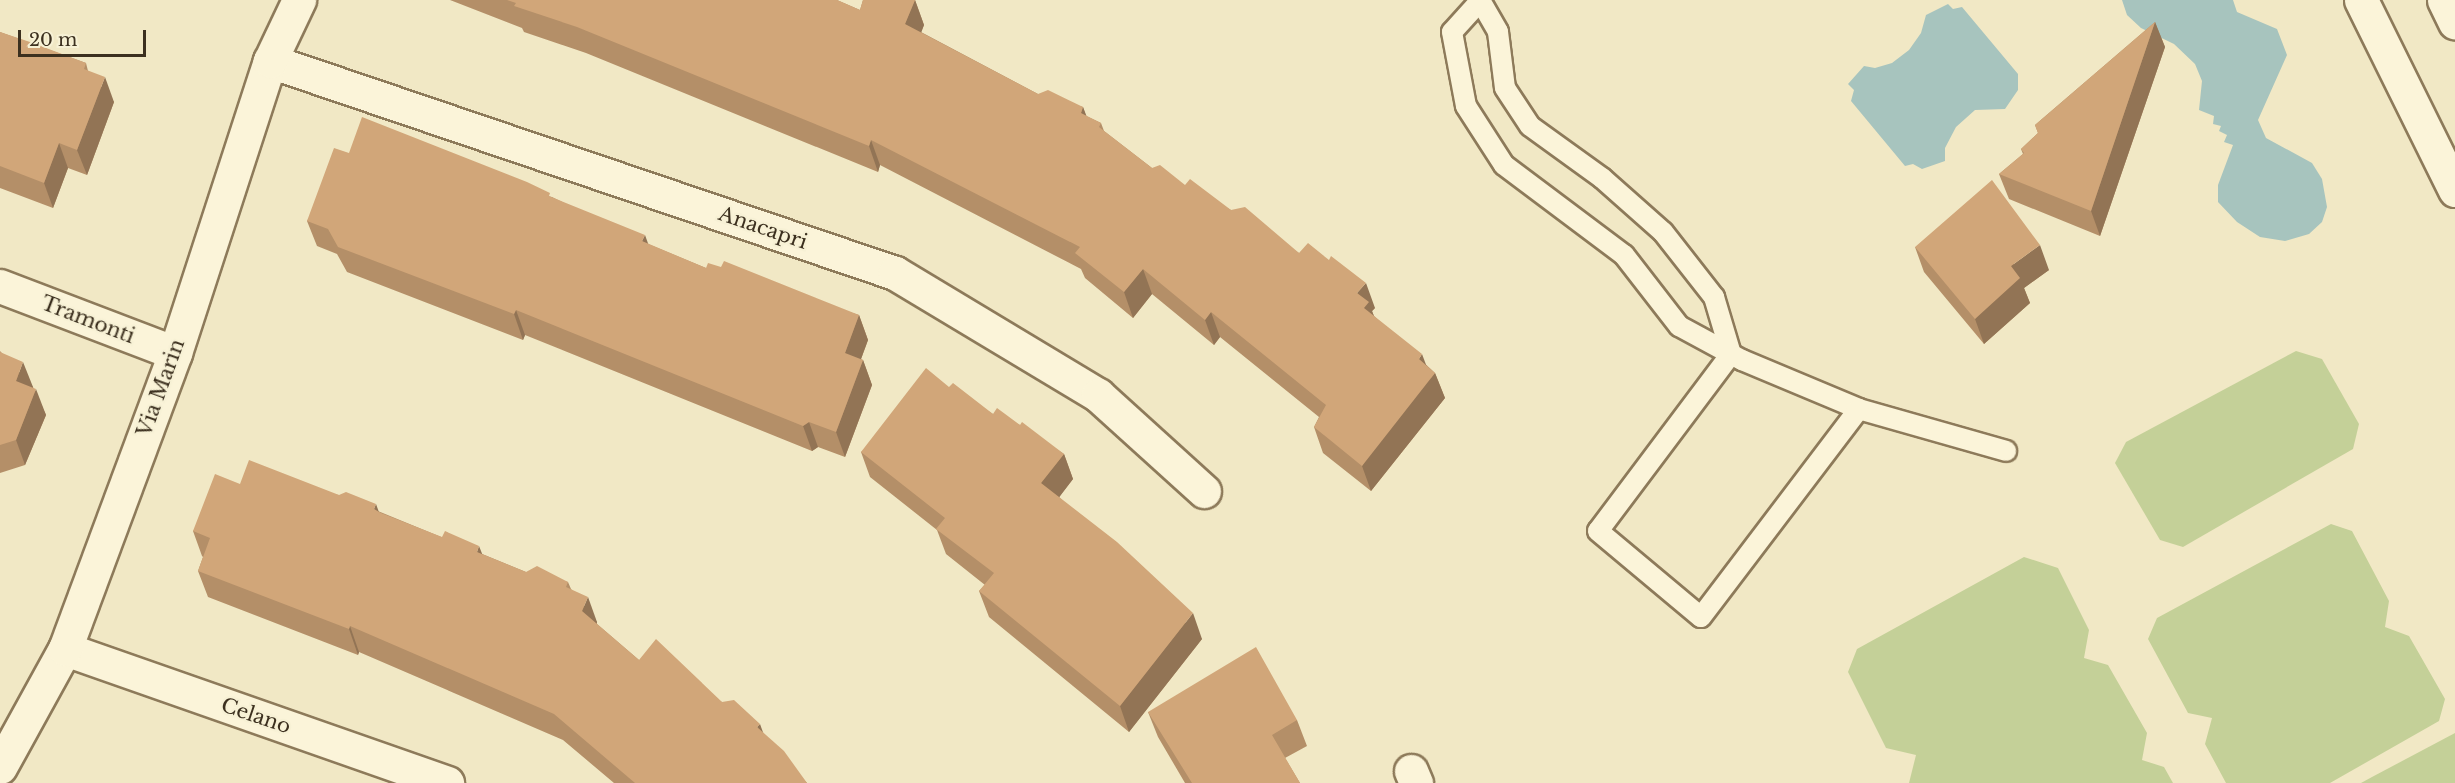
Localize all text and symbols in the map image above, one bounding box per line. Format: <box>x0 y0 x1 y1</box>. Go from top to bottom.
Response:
scale bar <box>21 18 148 56</box>
text: 20 m <box>29 29 77 51</box>
street label: Anacapri <box>716 202 810 254</box>
street label: Tramonti <box>38 291 138 349</box>
street label: Via Marin <box>132 336 190 440</box>
street label: Celano <box>218 693 294 739</box>

